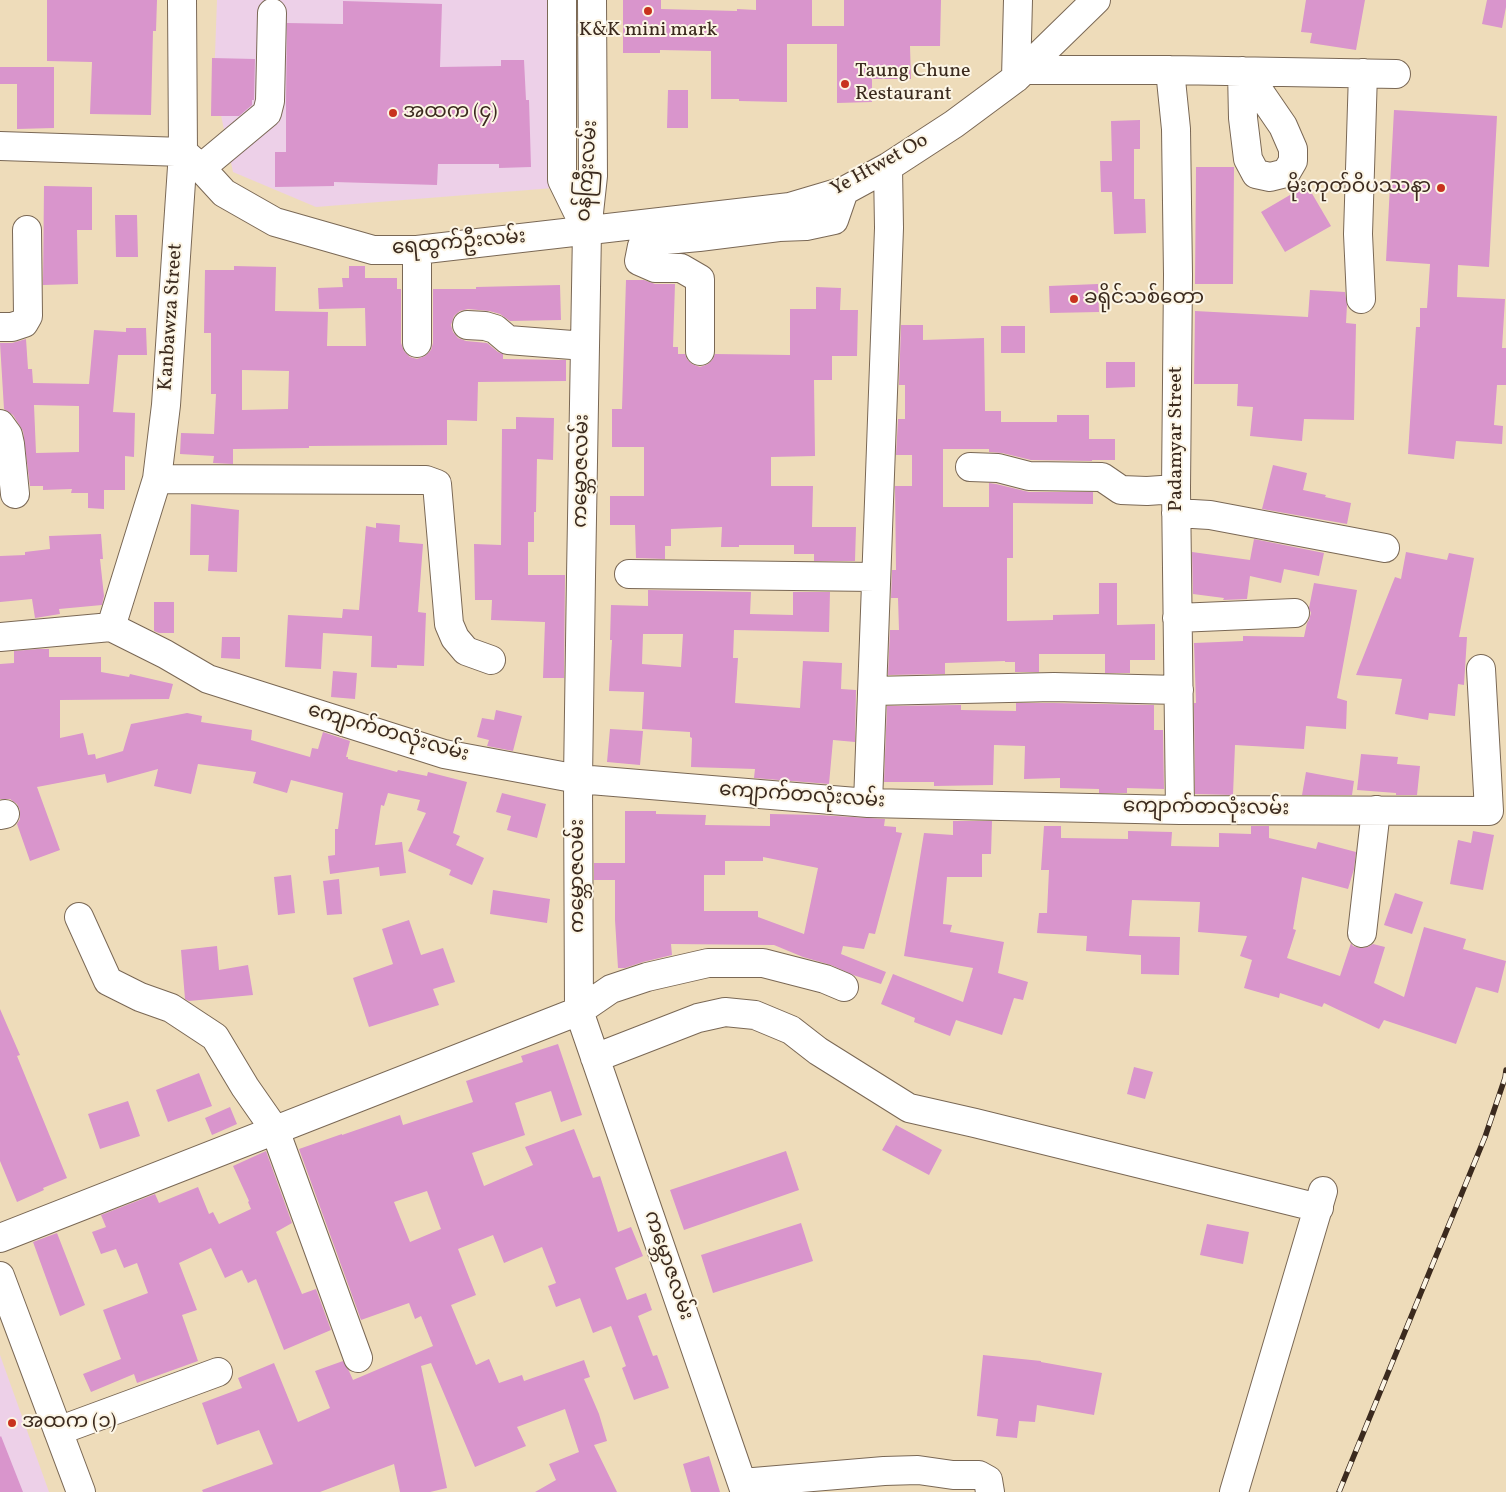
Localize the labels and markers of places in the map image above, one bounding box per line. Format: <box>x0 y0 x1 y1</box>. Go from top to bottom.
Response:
marker: K&K mini mark <box>642 5 654 17</box>
place label: K&K mini mark <box>579 19 717 43</box>
place label: Taung Chune Restaurant <box>855 60 971 107</box>
marker: Taung Chune Restaurant <box>839 78 851 90</box>
place label: အထက (၄) <box>403 101 497 125</box>
marker: အထက (၄) <box>387 107 399 119</box>
place label: မိုးကုတ်ဝိပဿနာ <box>1286 176 1431 200</box>
marker: မိုးကုတ်ဝိပဿနာ <box>1435 182 1447 194</box>
place label: ခရိုင်သစ်တော <box>1084 287 1204 311</box>
marker: ခရိုင်သစ်တော <box>1068 293 1080 305</box>
place label: အထက (၁) <box>22 1411 116 1435</box>
marker: အထက (၁) <box>6 1417 18 1429</box>

